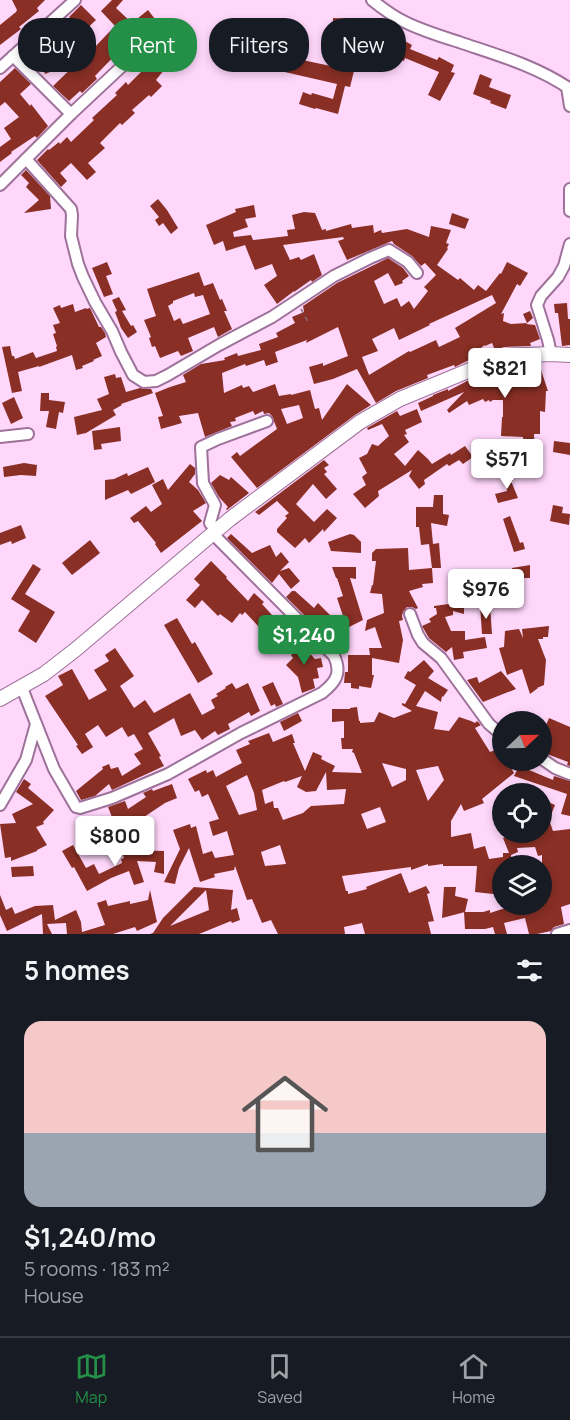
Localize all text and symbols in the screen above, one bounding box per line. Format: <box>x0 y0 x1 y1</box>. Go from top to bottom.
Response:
chip: Buy <box>18 18 96 72</box>
chip: Rent <box>108 18 197 72</box>
chip: Filters <box>209 18 309 72</box>
chip: New <box>321 18 406 72</box>
pin: $821 <box>469 348 541 399</box>
text: $821 <box>482 354 528 381</box>
pin: $571 <box>471 439 543 490</box>
text: $571 <box>485 445 529 472</box>
pin: $976 <box>450 569 522 620</box>
text: $976 <box>462 575 510 602</box>
pin: $1,240 <box>255 615 353 666</box>
text: $1,240 <box>272 621 336 648</box>
north arrow <box>492 711 552 771</box>
map controls <box>492 711 552 915</box>
button: locate <box>492 783 552 843</box>
pin: $800 <box>79 816 151 867</box>
text: $800 <box>89 822 141 849</box>
button: layers <box>492 855 552 915</box>
text: 5 homes <box>24 952 130 988</box>
icon: filters <box>513 954 546 987</box>
icon: home <box>231 1060 339 1168</box>
text: $1,240/mo <box>24 1219 156 1255</box>
text: 5 rooms · 183 m² <box>24 1255 170 1282</box>
text: House <box>24 1282 84 1309</box>
tab: Map <box>75 1350 108 1408</box>
tab: Saved <box>257 1350 302 1408</box>
tab: Home <box>452 1350 495 1408</box>

